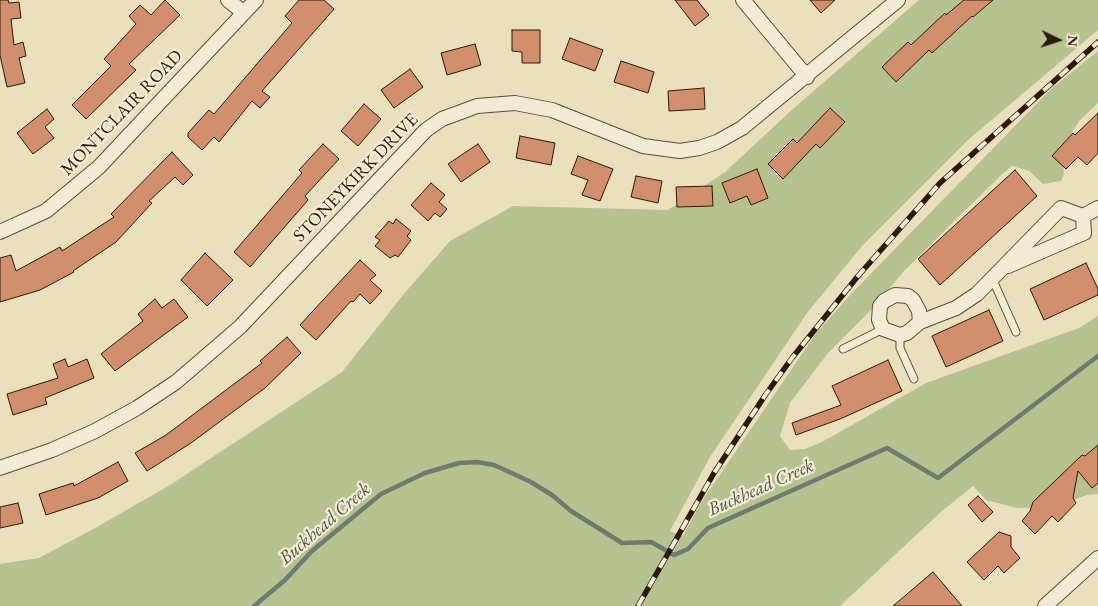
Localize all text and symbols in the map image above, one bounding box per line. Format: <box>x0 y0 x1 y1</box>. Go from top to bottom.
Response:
north arrow <box>1033 15 1083 65</box>
text: N <box>1064 35 1082 47</box>
street label: MONTCLAIR ROAD <box>56 46 188 180</box>
street label: STONEYKIRK DRIVE <box>289 109 423 247</box>
water label: Buckhead Creek <box>705 455 817 521</box>
water label: Buckhead Creek <box>275 478 375 570</box>

